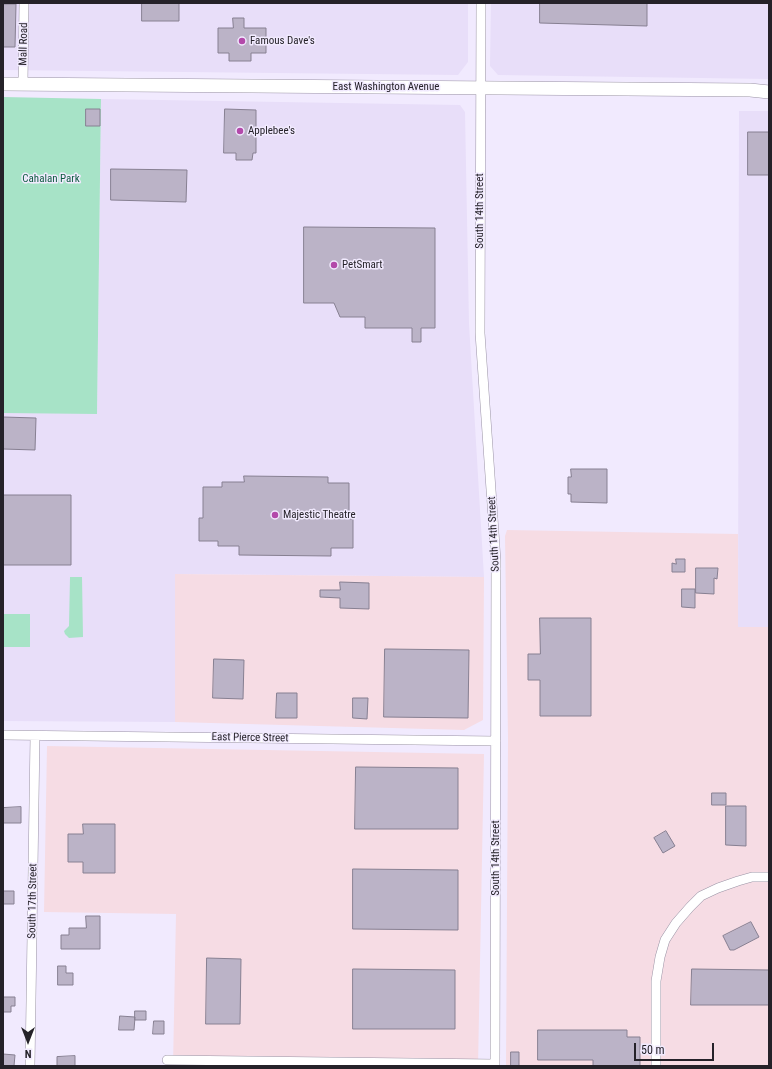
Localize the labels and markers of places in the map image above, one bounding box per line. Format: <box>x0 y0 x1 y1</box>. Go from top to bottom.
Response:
place label: Famous Dave's <box>250 34 315 48</box>
marker: Famous Dave's <box>237 36 247 46</box>
place label: Applebee's <box>248 124 295 138</box>
marker: Applebee's <box>235 126 245 136</box>
place label: PetSmart <box>342 258 383 272</box>
marker: PetSmart <box>329 260 339 270</box>
place label: Majestic Theatre <box>283 508 356 522</box>
marker: Majestic Theatre <box>270 510 280 520</box>

